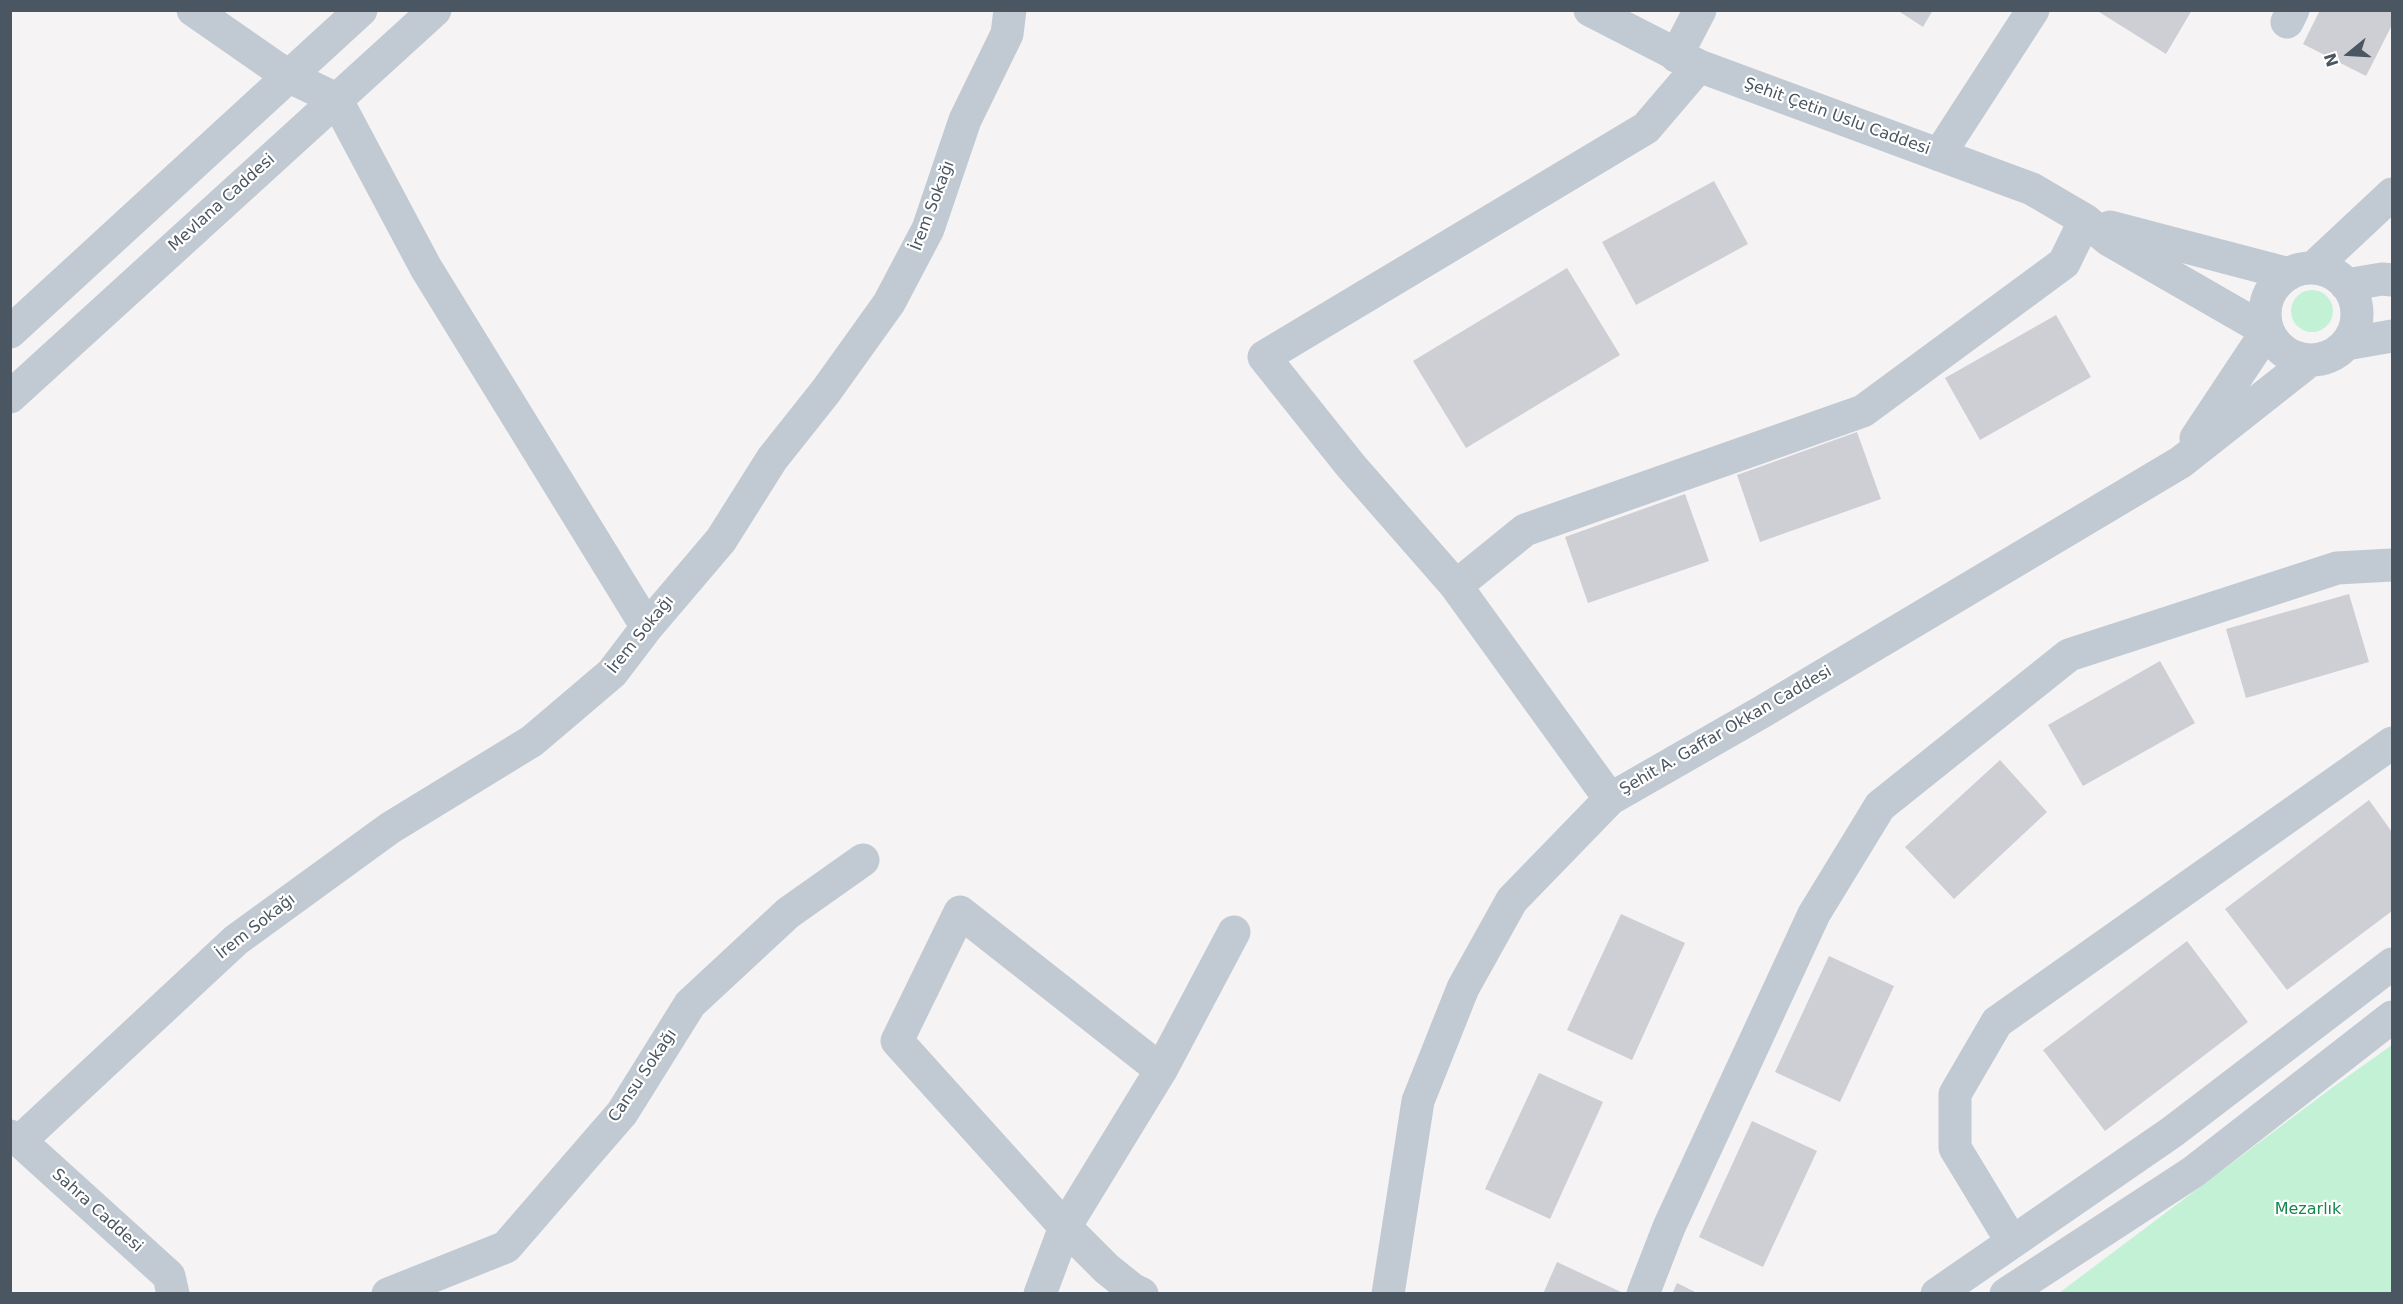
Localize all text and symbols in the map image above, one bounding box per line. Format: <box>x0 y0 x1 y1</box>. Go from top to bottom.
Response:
north arrow <box>2319 24 2379 84</box>
text: N <box>2320 50 2343 69</box>
street label: Şehit Çetin Uslu Caddesi <box>1741 74 1933 160</box>
street label: Mevlana Caddesi <box>165 150 279 256</box>
street label: İrem Sokağı <box>907 158 959 254</box>
street label: İrem Sokağı <box>604 592 678 678</box>
street label: Şehit A. Gaffar Okkan Caddesi <box>1617 662 1835 800</box>
street label: İrem Sokağı <box>213 890 299 964</box>
street label: Cansu Sokağı <box>605 1026 681 1126</box>
street label: Sahra Caddesi <box>48 1165 146 1257</box>
park label: Mezarlık <box>2275 1200 2341 1220</box>

